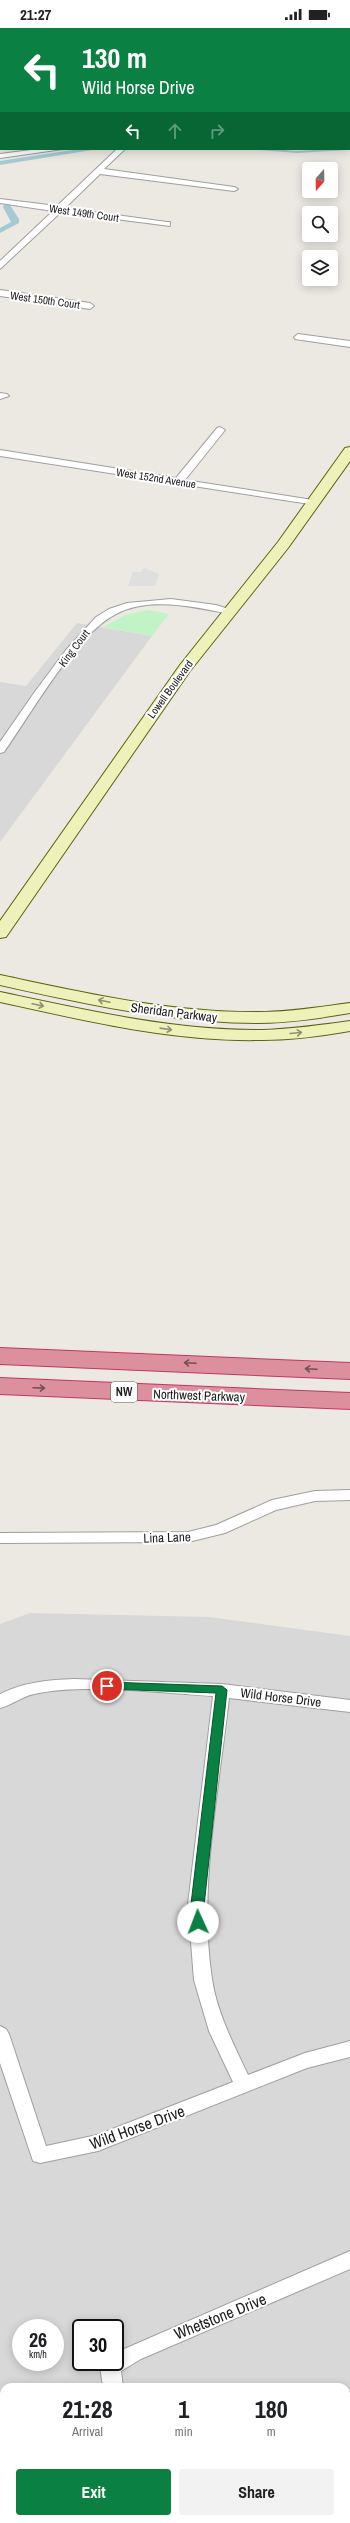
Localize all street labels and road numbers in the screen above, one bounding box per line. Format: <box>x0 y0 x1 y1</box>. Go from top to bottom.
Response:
street label: West 149th Court <box>48 201 120 225</box>
street label: West 150th Court <box>9 288 81 312</box>
street label: West 152nd Avenue <box>115 465 197 491</box>
street label: King Court <box>55 626 93 669</box>
street label: Lowell Boulevard <box>144 657 196 721</box>
street label: Sheridan Parkway <box>130 999 219 1026</box>
road number: NW <box>111 1382 137 1402</box>
street label: Northwest Parkway <box>153 1385 246 1406</box>
street label: Lina Lane <box>143 1528 191 1547</box>
street label: Wild Horse Drive <box>240 1684 322 1711</box>
street label: Wild Horse Drive <box>86 2100 188 2154</box>
street label: Whetstone Drive <box>171 2287 269 2345</box>

